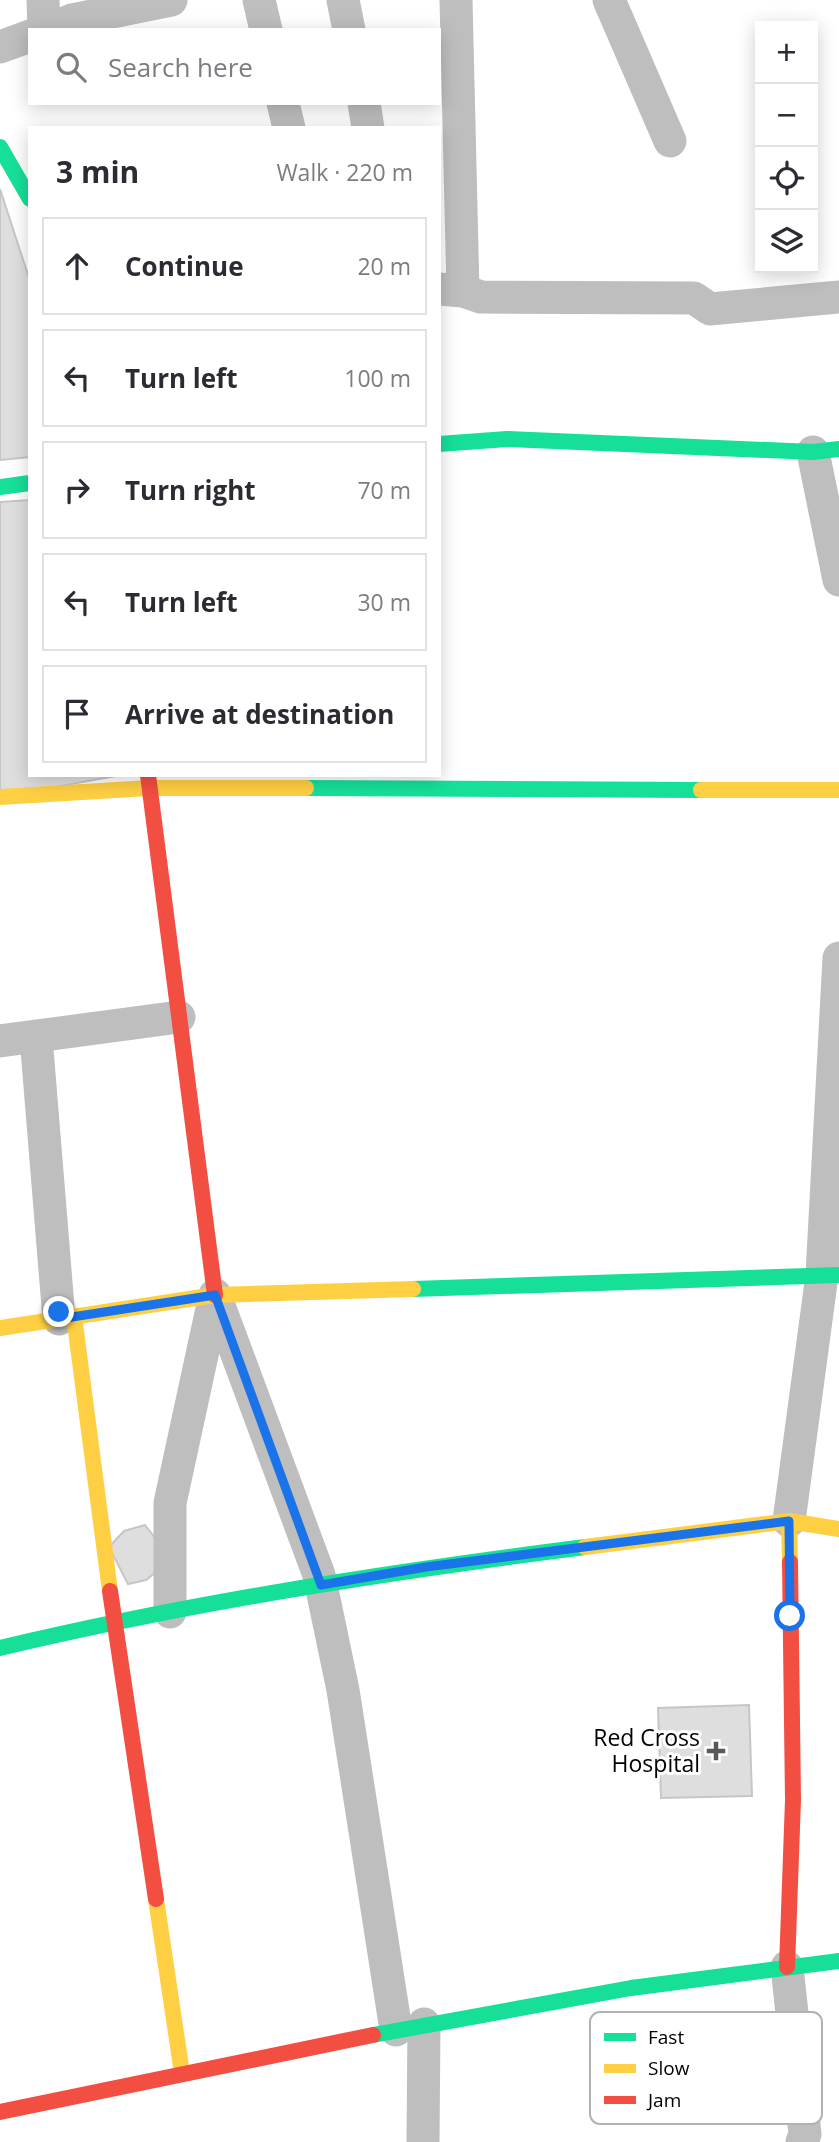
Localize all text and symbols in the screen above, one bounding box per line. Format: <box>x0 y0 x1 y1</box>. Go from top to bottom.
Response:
map controls <box>755 21 818 273</box>
button: + <box>755 21 818 84</box>
search box <box>28 28 441 105</box>
icon: search <box>52 48 90 86</box>
text: Search here <box>108 49 253 85</box>
button: − <box>755 84 818 147</box>
button: locate <box>755 147 818 210</box>
text: 3 min <box>56 151 139 192</box>
text: Walk · 220 m <box>276 156 413 188</box>
button: layers <box>755 210 818 273</box>
icon: ahead <box>58 247 96 285</box>
text: Continue <box>125 248 244 284</box>
text: 20 m <box>357 250 411 282</box>
icon: left <box>58 359 96 397</box>
text: Turn left <box>125 360 237 396</box>
text: 100 m <box>344 362 411 394</box>
icon: right <box>58 471 96 509</box>
text: Turn right <box>125 472 256 508</box>
text: 70 m <box>357 474 411 506</box>
icon: left <box>58 583 96 621</box>
text: Turn left <box>125 584 237 620</box>
text: 30 m <box>357 586 411 618</box>
icon: arrive <box>58 695 96 733</box>
text: Arrive at destination <box>125 696 394 732</box>
route end <box>43 1296 74 1327</box>
route start <box>774 1600 805 1631</box>
place label: Red Cross Hospital <box>593 1721 700 1779</box>
marker: Red Cross Hospital <box>706 1741 726 1761</box>
legend <box>590 2012 822 2124</box>
text: Fast <box>648 2024 684 2050</box>
text: Slow <box>648 2055 690 2081</box>
text: Jam <box>646 2087 681 2113</box>

